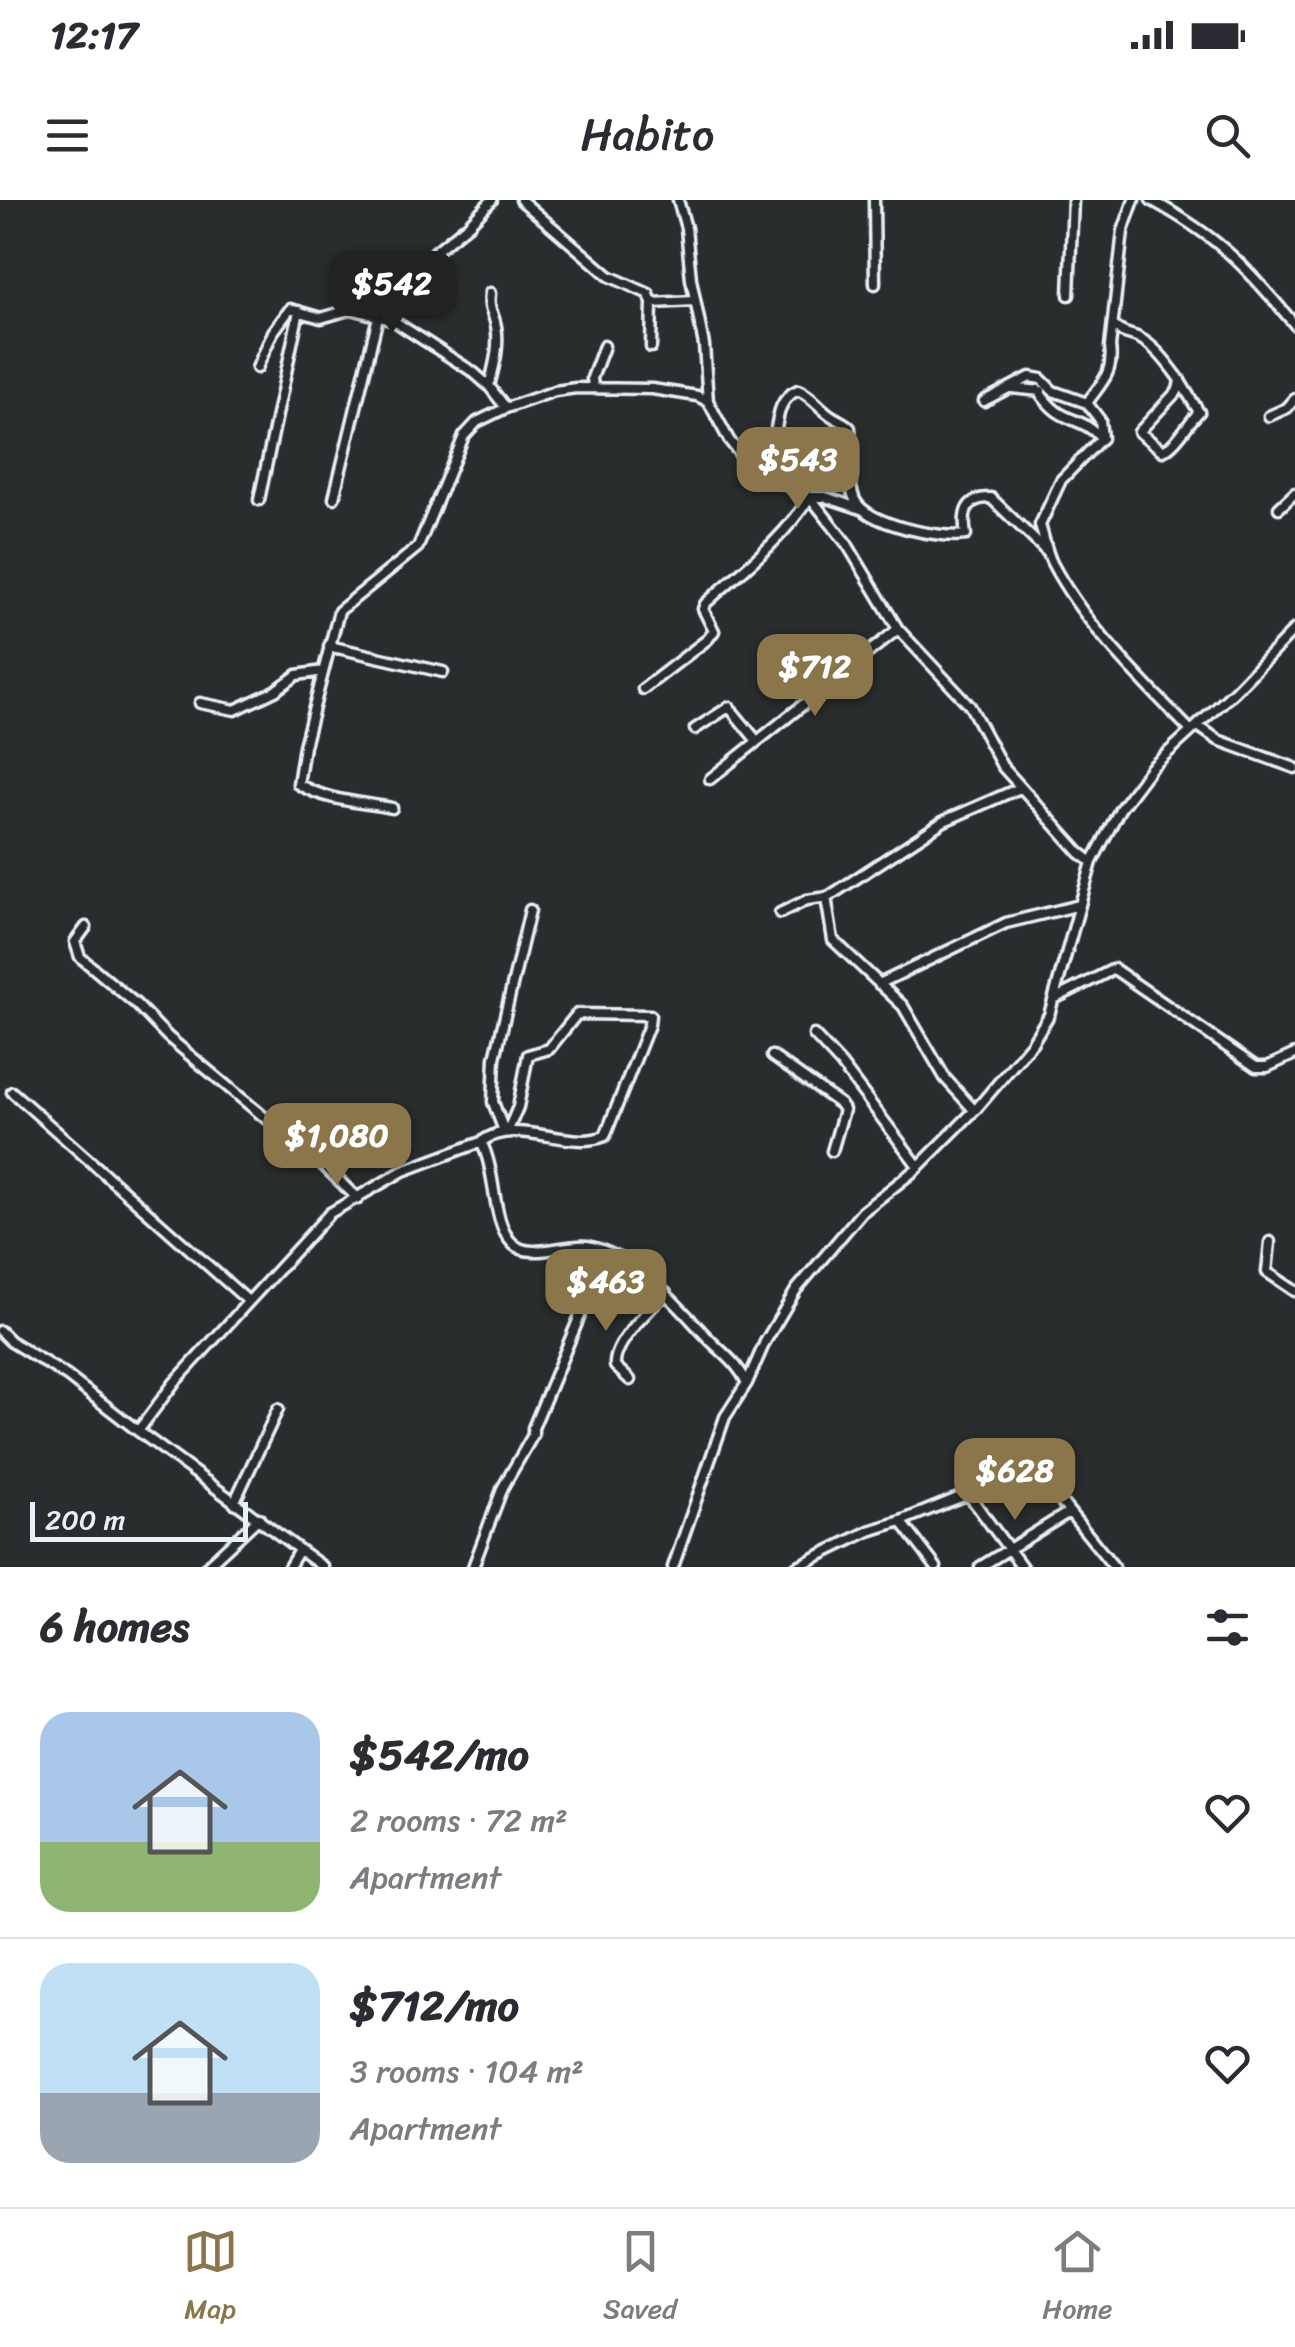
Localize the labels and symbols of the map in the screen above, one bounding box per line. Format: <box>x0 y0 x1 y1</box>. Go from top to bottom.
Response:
pin: $542 <box>333 251 451 336</box>
pin: $543 <box>739 427 857 512</box>
pin: $712 <box>756 634 874 719</box>
pin: $1,080 <box>256 1103 418 1188</box>
pin: $463 <box>547 1249 665 1334</box>
pin: $628 <box>956 1438 1074 1523</box>
scale bar <box>30 1497 248 1542</box>

